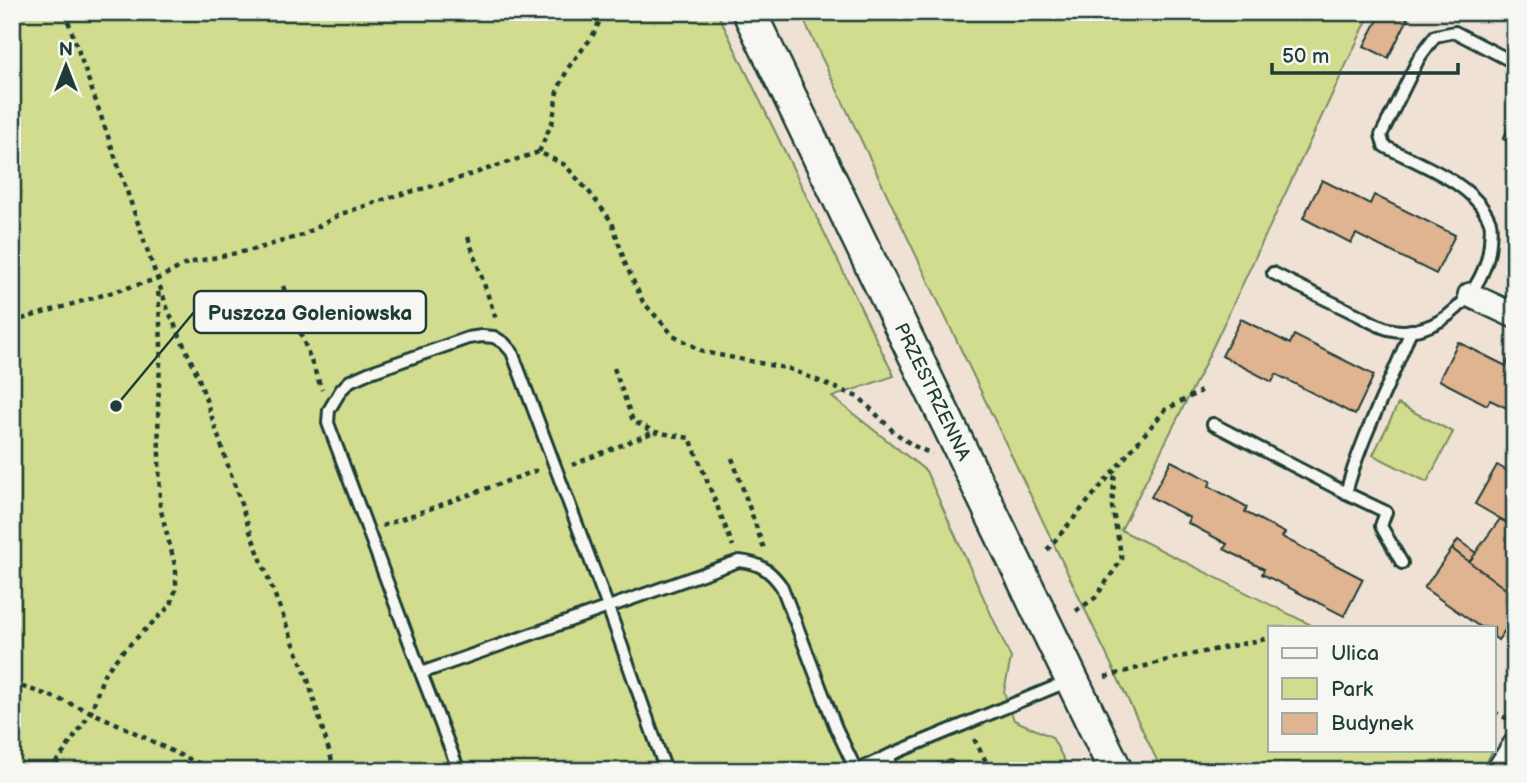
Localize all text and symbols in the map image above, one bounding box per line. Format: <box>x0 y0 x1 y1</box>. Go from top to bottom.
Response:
north arrow <box>32 32 102 102</box>
scale bar <box>1272 32 1457 76</box>
text: N <box>59 39 73 62</box>
text: 50 m <box>1282 44 1329 69</box>
callout: Puszcza Goleniowska <box>194 291 426 333</box>
text: Puszcza Goleniowska <box>208 301 412 326</box>
street label: PRZESTRZENNA <box>889 320 975 465</box>
legend <box>1268 626 1496 752</box>
text: Ulica <box>1331 641 1379 666</box>
text: Park <box>1331 677 1374 702</box>
text: Budynek <box>1331 711 1414 736</box>

